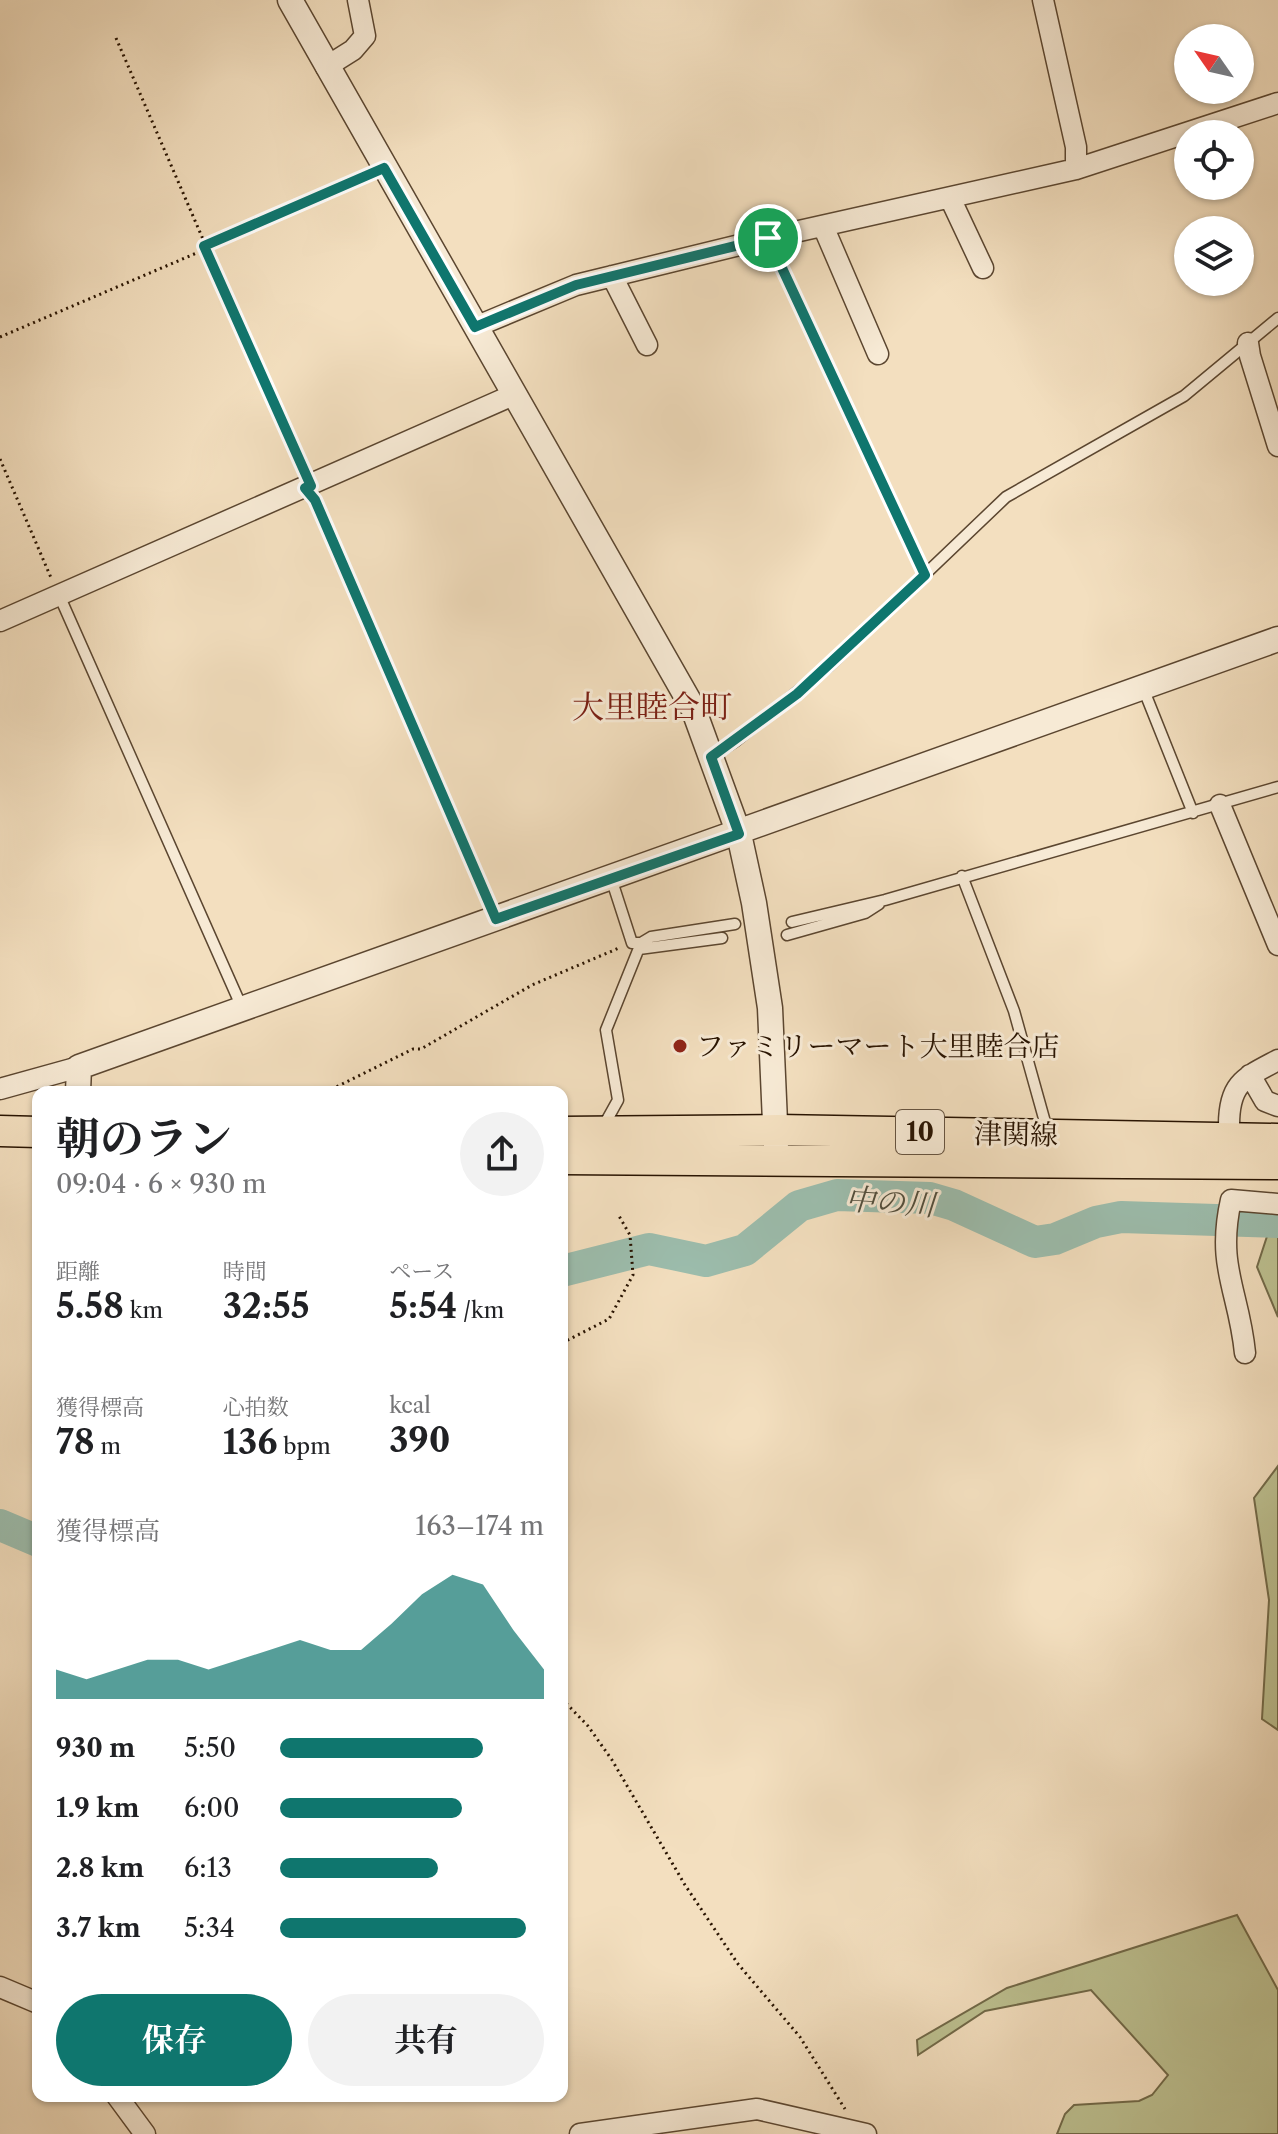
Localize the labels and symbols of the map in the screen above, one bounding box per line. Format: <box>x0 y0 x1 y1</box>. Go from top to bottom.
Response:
north arrow <box>1174 24 1254 104</box>
pin <box>734 204 802 272</box>
district label: 大里睦合町 <box>572 687 732 726</box>
place label: ファミリーマート大里睦合店 <box>696 1029 1059 1063</box>
marker: ファミリーマート大里睦合店 <box>671 1037 689 1055</box>
road number: 10 <box>896 1110 944 1154</box>
street label: 津関線 <box>974 1116 1058 1152</box>
water label: 中の川 <box>844 1180 939 1224</box>

